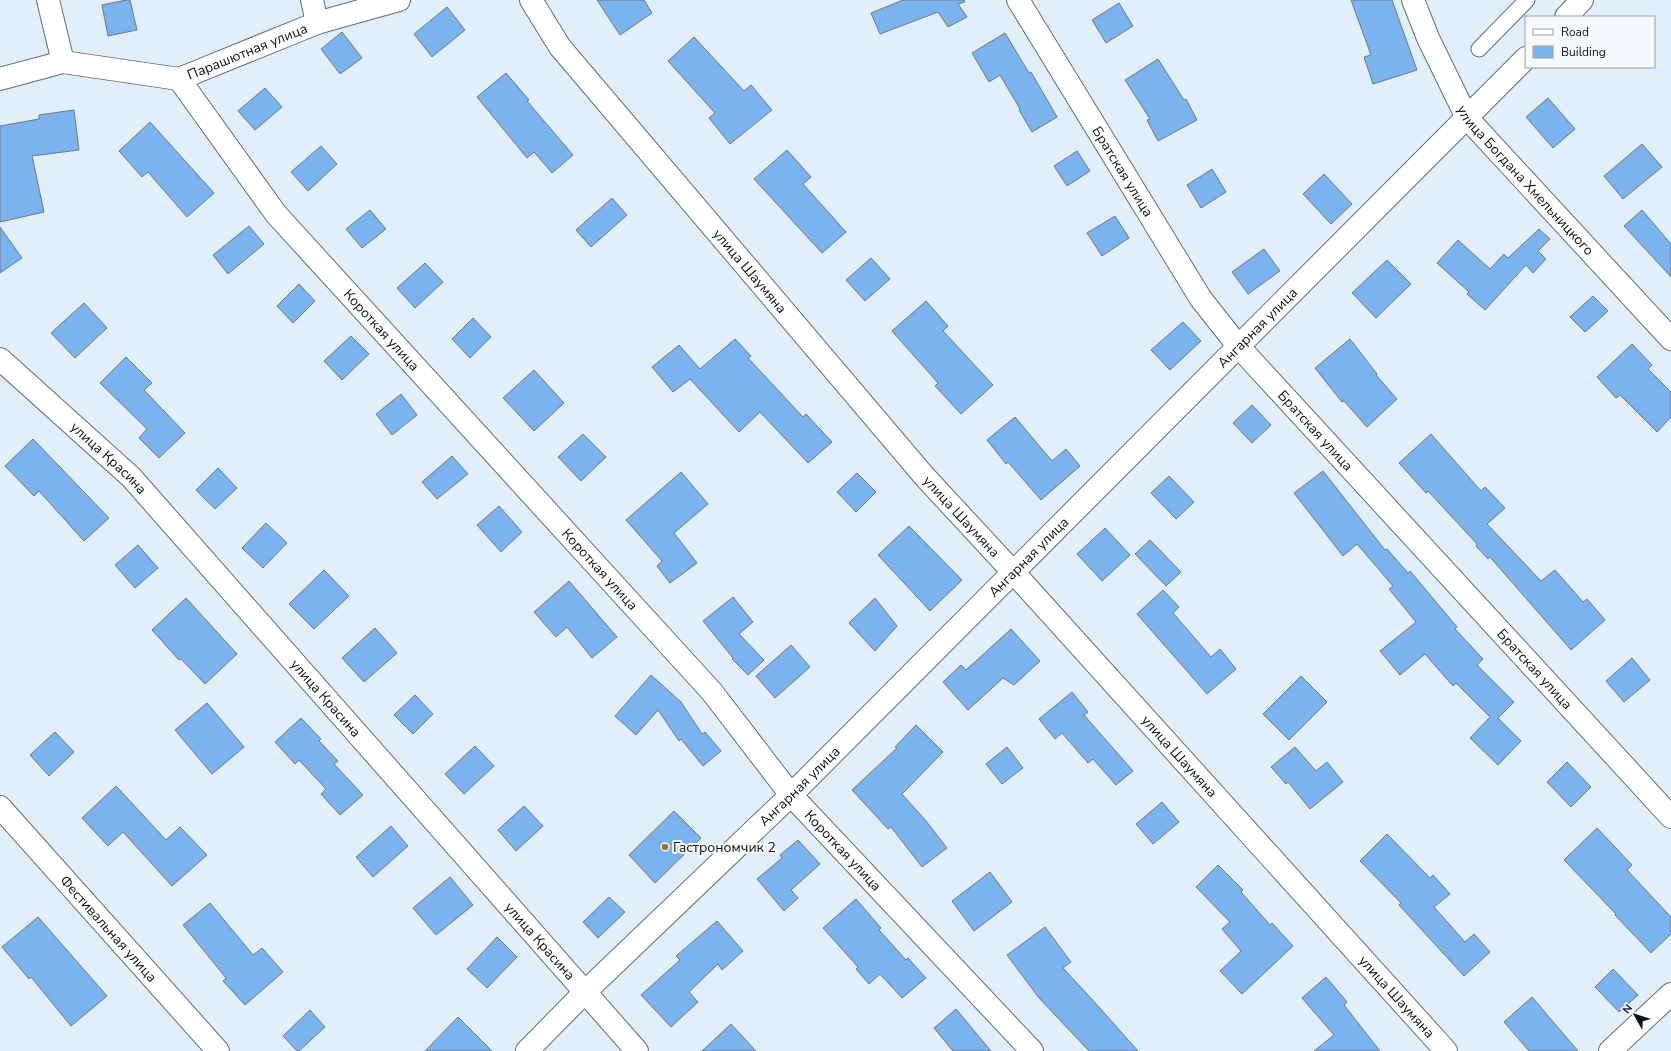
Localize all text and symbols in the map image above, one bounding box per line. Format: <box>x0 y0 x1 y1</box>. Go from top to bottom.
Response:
legend <box>1525 16 1655 68</box>
street label: Парашютная улица <box>184 18 310 84</box>
text: Road <box>1561 24 1589 40</box>
text: Building <box>1561 44 1606 60</box>
street label: улица Богдана Хмельницкого <box>1453 102 1599 259</box>
street label: Братская улица <box>1088 123 1158 220</box>
street label: улица Шаумяна <box>709 225 791 317</box>
street label: Ангарная улица <box>1213 283 1302 372</box>
street label: Короткая улица <box>339 285 424 375</box>
street label: Братская улица <box>1274 386 1357 475</box>
street label: улица Красина <box>66 417 151 498</box>
street label: улица Шаумяна <box>919 472 1004 561</box>
street label: Ангарная улица <box>984 513 1073 601</box>
street label: Короткая улица <box>558 524 642 614</box>
street label: Братская улица <box>1493 625 1577 713</box>
street label: улица Красина <box>286 655 365 741</box>
street label: улица Шаумяна <box>1137 711 1222 801</box>
street label: Ангарная улица <box>755 742 844 830</box>
street label: Короткая улица <box>800 806 886 895</box>
place label: Гастрономчик 2 <box>673 838 776 857</box>
marker: Гастрономчик 2 <box>660 842 670 852</box>
street label: Фестивальная улица <box>56 871 161 986</box>
street label: улица Красина <box>501 898 580 984</box>
street label: улица Шаумяна <box>1355 951 1439 1042</box>
north arrow <box>1615 995 1655 1035</box>
text: N <box>1619 1001 1636 1017</box>

